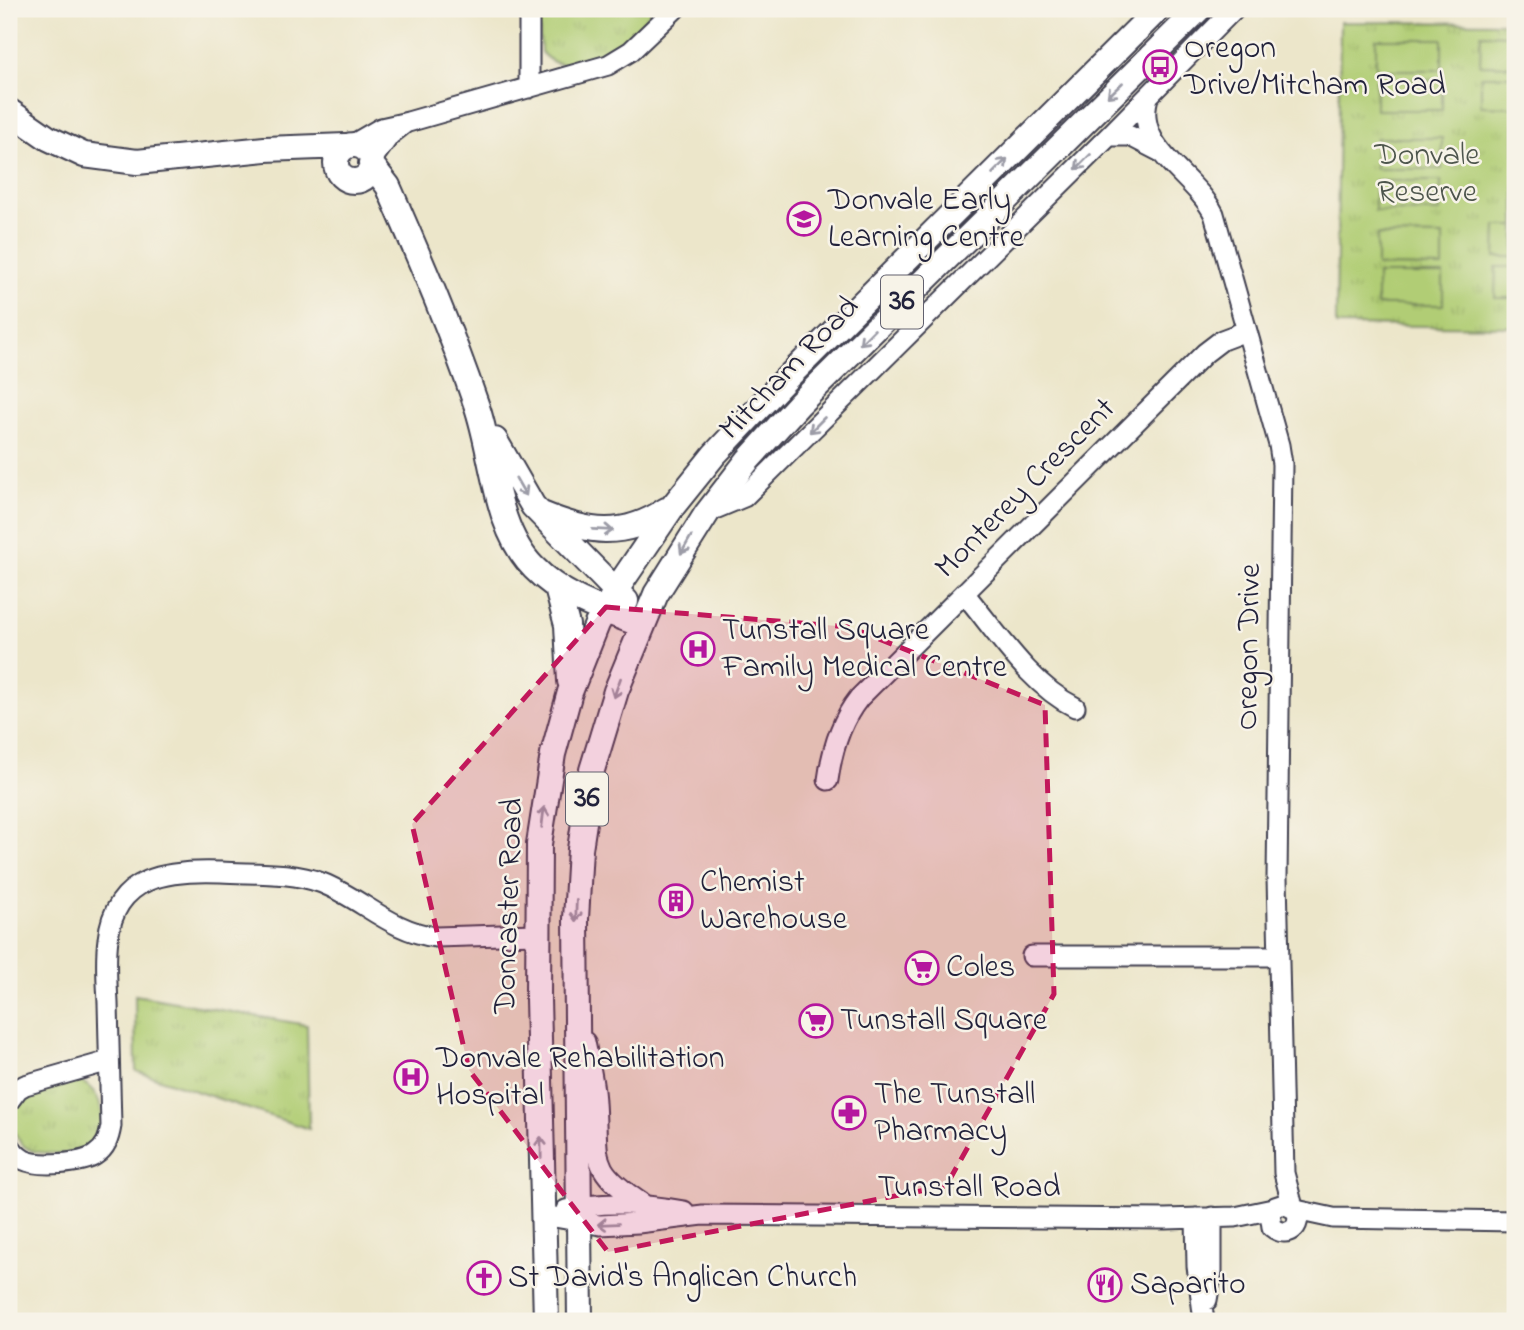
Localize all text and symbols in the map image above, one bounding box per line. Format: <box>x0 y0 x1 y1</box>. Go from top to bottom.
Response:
place label: Oregon Drive/Mitcham Road <box>1183 26 1446 110</box>
bus stop icon: Oregon Drive/Mitcham Road <box>1141 48 1179 86</box>
one-way arrow <box>1107 82 1124 99</box>
park label: Donvale Reserve <box>1373 133 1480 217</box>
one-way arrow <box>1074 153 1091 170</box>
one-way arrow <box>992 157 1009 174</box>
place label: Donvale Early Learning Centre <box>827 178 1024 262</box>
school or university icon: Donvale Early Learning Centre <box>785 200 823 238</box>
road number: 36 <box>881 276 923 328</box>
street label: Mitcham Road <box>709 286 871 452</box>
one-way arrow <box>858 328 875 345</box>
street label: Monterey Crescent <box>924 387 1128 591</box>
one-way arrow <box>808 417 825 434</box>
one-way arrow <box>514 477 528 497</box>
one-way arrow <box>592 523 615 536</box>
one-way arrow <box>678 534 692 554</box>
street label: Oregon Drive <box>1225 562 1275 731</box>
place label: Tunstall Square Family Medical Centre <box>721 608 1007 692</box>
hospital icon: Tunstall Square Family Medical Centre <box>679 630 717 668</box>
one-way arrow <box>610 677 622 699</box>
road number: 36 <box>566 772 608 826</box>
street label: Doncaster Road <box>483 797 537 1016</box>
one-way arrow <box>536 806 549 829</box>
place label: Chemist Warehouse <box>700 860 848 944</box>
building icon: Chemist Warehouse <box>657 882 695 920</box>
one-way arrow <box>569 899 583 922</box>
place label: Coles <box>946 945 1015 992</box>
supermarket icon: Coles <box>903 949 941 987</box>
place label: Tunstall Square <box>840 998 1048 1045</box>
supermarket icon: Tunstall Square <box>797 1002 835 1040</box>
place label: Donvale Rehabilitation Hospital <box>435 1036 725 1120</box>
hospital icon: Donvale Rehabilitation Hospital <box>392 1058 430 1096</box>
place label: The Tunstall Pharmacy <box>874 1072 1035 1156</box>
pharmacy icon: The Tunstall Pharmacy <box>830 1094 868 1132</box>
one-way arrow <box>534 1136 548 1159</box>
street label: Tunstall Road <box>877 1165 1061 1212</box>
one-way arrow <box>597 1218 620 1231</box>
place label: St David's Anglican Church <box>508 1255 857 1302</box>
church icon: St David's Anglican Church <box>465 1259 503 1297</box>
place label: Saparito <box>1130 1262 1246 1309</box>
restaurant icon: Saparito <box>1086 1266 1124 1304</box>

